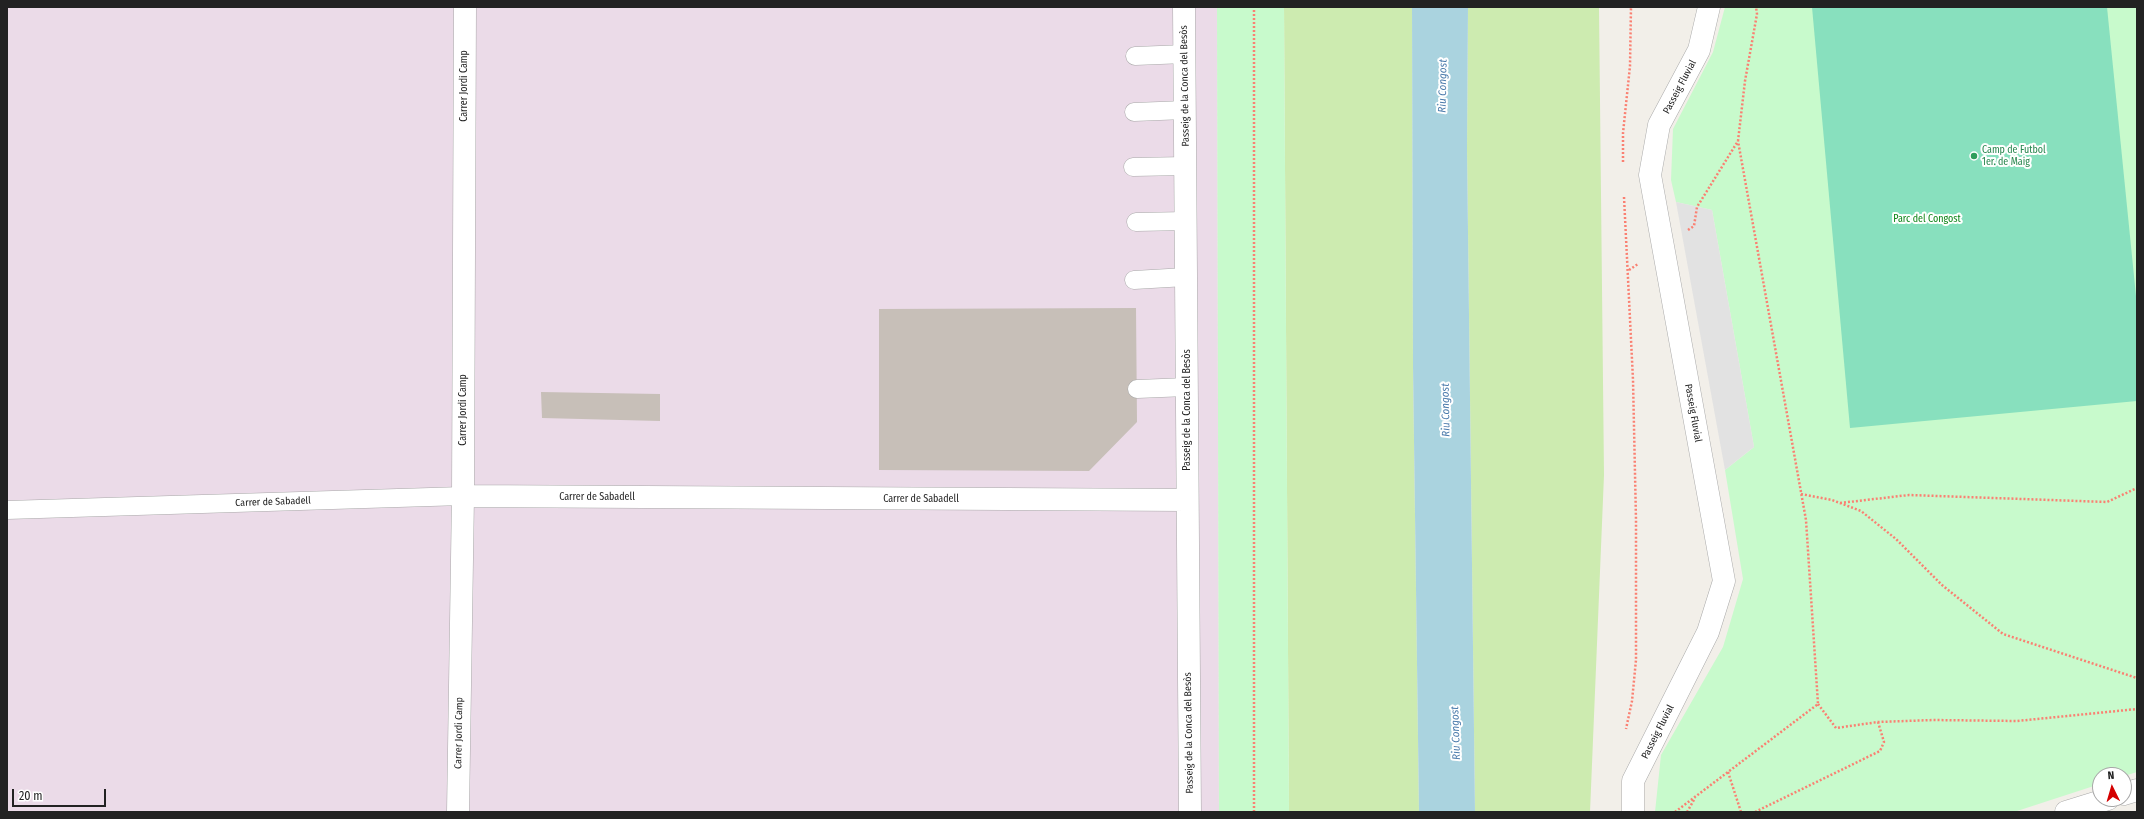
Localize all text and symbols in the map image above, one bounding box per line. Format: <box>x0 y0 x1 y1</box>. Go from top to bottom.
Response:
street label: Passeig de la Conca del Besòs <box>1178 25 1192 147</box>
street label: Carrer Jordi Camp <box>458 50 470 122</box>
street label: Passeig Fluvial <box>1661 58 1699 116</box>
water label: Riu Congost <box>1436 59 1450 113</box>
place label: Camp de Futbol 1er. de Maig <box>1982 144 2046 168</box>
marker: Camp de Futbol 1er. de Maig <box>1969 151 1979 161</box>
park label: Parc del Congost <box>1893 213 1961 225</box>
street label: Passeig de la Conca del Besòs <box>1181 349 1193 471</box>
street label: Carrer Jordi Camp <box>457 374 469 446</box>
water label: Riu Congost <box>1439 383 1453 437</box>
street label: Passeig Fluvial <box>1682 383 1704 443</box>
street label: Carrer de Sabadell <box>559 491 635 503</box>
street label: Carrer de Sabadell <box>883 493 959 505</box>
street label: Carrer de Sabadell <box>235 495 311 509</box>
street label: Passeig de la Conca del Besòs <box>1182 672 1196 794</box>
street label: Carrer Jordi Camp <box>452 697 466 769</box>
street label: Passeig Fluvial <box>1639 703 1677 761</box>
water label: Riu Congost <box>1448 706 1464 760</box>
north arrow <box>2092 767 2132 807</box>
text: N <box>2107 769 2115 782</box>
scale bar <box>14 781 108 807</box>
text: 20 m <box>19 789 43 803</box>

